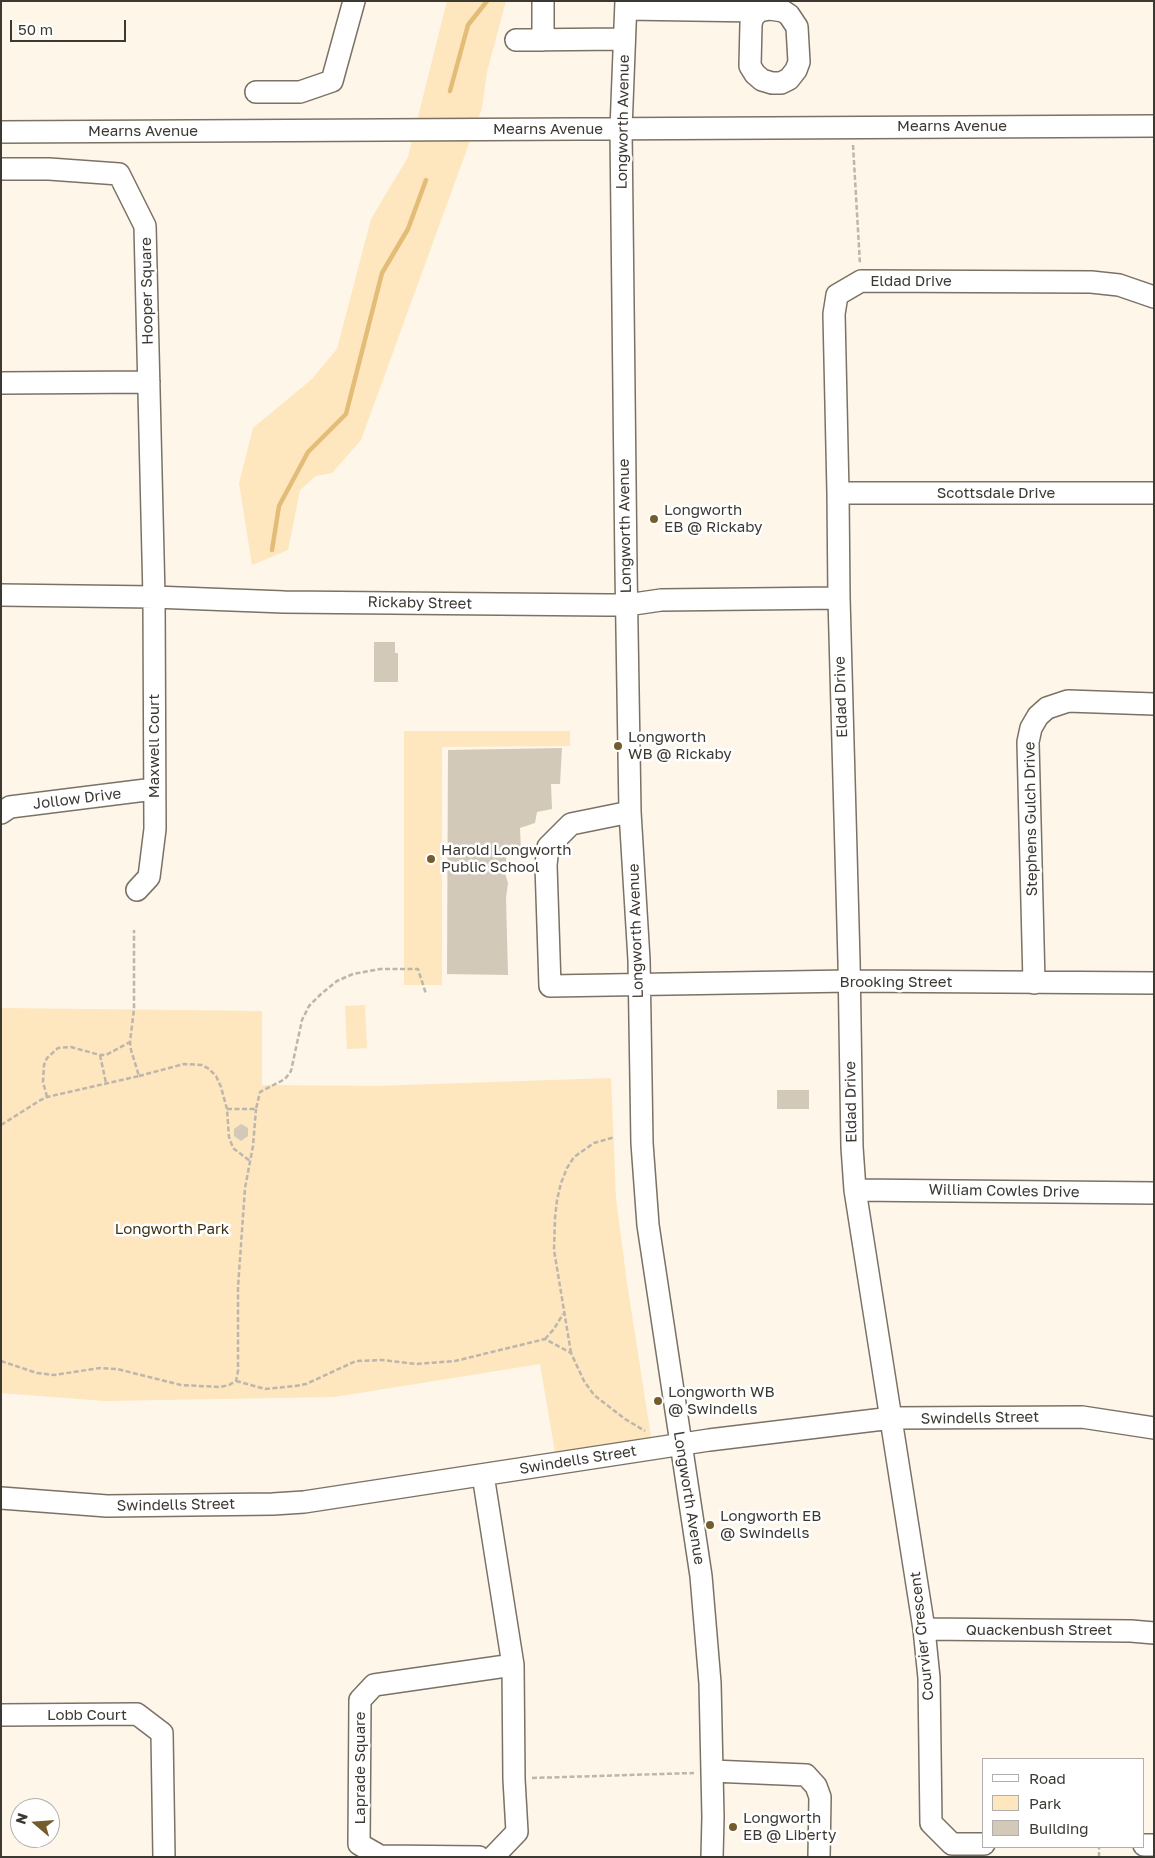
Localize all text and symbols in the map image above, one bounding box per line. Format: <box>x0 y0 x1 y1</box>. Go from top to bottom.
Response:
scale bar <box>12 10 129 42</box>
text: 50 m <box>18 20 53 38</box>
street label: Longworth Avenue <box>613 54 633 190</box>
street label: Mearns Avenue <box>897 117 1007 135</box>
street label: Mearns Avenue <box>493 120 603 138</box>
street label: Mearns Avenue <box>88 122 198 140</box>
street label: Hooper Square <box>137 237 157 345</box>
street label: Eldad Drive <box>870 272 952 290</box>
street label: Longworth Avenue <box>615 458 635 594</box>
street label: Scottsdale Drive <box>937 484 1055 502</box>
place label: Longworth EB @ Rickaby <box>664 501 763 536</box>
marker: Longworth EB @ Rickaby <box>648 513 660 525</box>
street label: Rickaby Street <box>368 593 472 613</box>
street label: Eldad Drive <box>831 656 851 738</box>
street label: Maxwell Court <box>145 694 163 798</box>
place label: Longworth WB @ Rickaby <box>628 728 732 763</box>
marker: Longworth WB @ Rickaby <box>612 740 624 752</box>
street label: Stephens Gulch Drive <box>1021 742 1041 896</box>
street label: Jollow Drive <box>32 785 122 813</box>
place label: Harold Longworth Public School <box>441 841 571 876</box>
marker: Harold Longworth Public School <box>425 853 437 865</box>
street label: Longworth Avenue <box>625 863 647 999</box>
street label: Brooking Street <box>840 973 952 991</box>
street label: Eldad Drive <box>841 1061 861 1143</box>
street label: William Cowles Drive <box>928 1181 1080 1201</box>
park label: Longworth Park <box>115 1220 229 1238</box>
place label: Longworth WB @ Swindells <box>668 1383 774 1418</box>
marker: Longworth WB @ Swindells <box>652 1395 664 1407</box>
street label: Swindells Street <box>921 1408 1039 1428</box>
street label: Longworth Avenue <box>670 1430 708 1566</box>
street label: Swindells Street <box>518 1442 638 1478</box>
street label: Swindells Street <box>117 1495 235 1515</box>
place label: Longworth EB @ Swindells <box>720 1507 821 1542</box>
marker: Longworth EB @ Swindells <box>704 1519 716 1531</box>
street label: Courvier Crescent <box>906 1571 938 1701</box>
street label: Quackenbush Street <box>966 1621 1112 1639</box>
street label: Lobb Court <box>47 1706 127 1724</box>
street label: Laprade Square <box>351 1711 369 1825</box>
legend <box>982 1758 1145 1848</box>
text: Road <box>1029 1769 1066 1787</box>
text: Park <box>1029 1794 1061 1812</box>
north arrow <box>10 1798 60 1848</box>
place label: Longworth EB @ Liberty <box>743 1809 836 1844</box>
text: N <box>11 1811 31 1826</box>
text: Building <box>1029 1819 1089 1837</box>
marker: Longworth EB @ Liberty <box>727 1821 739 1833</box>

